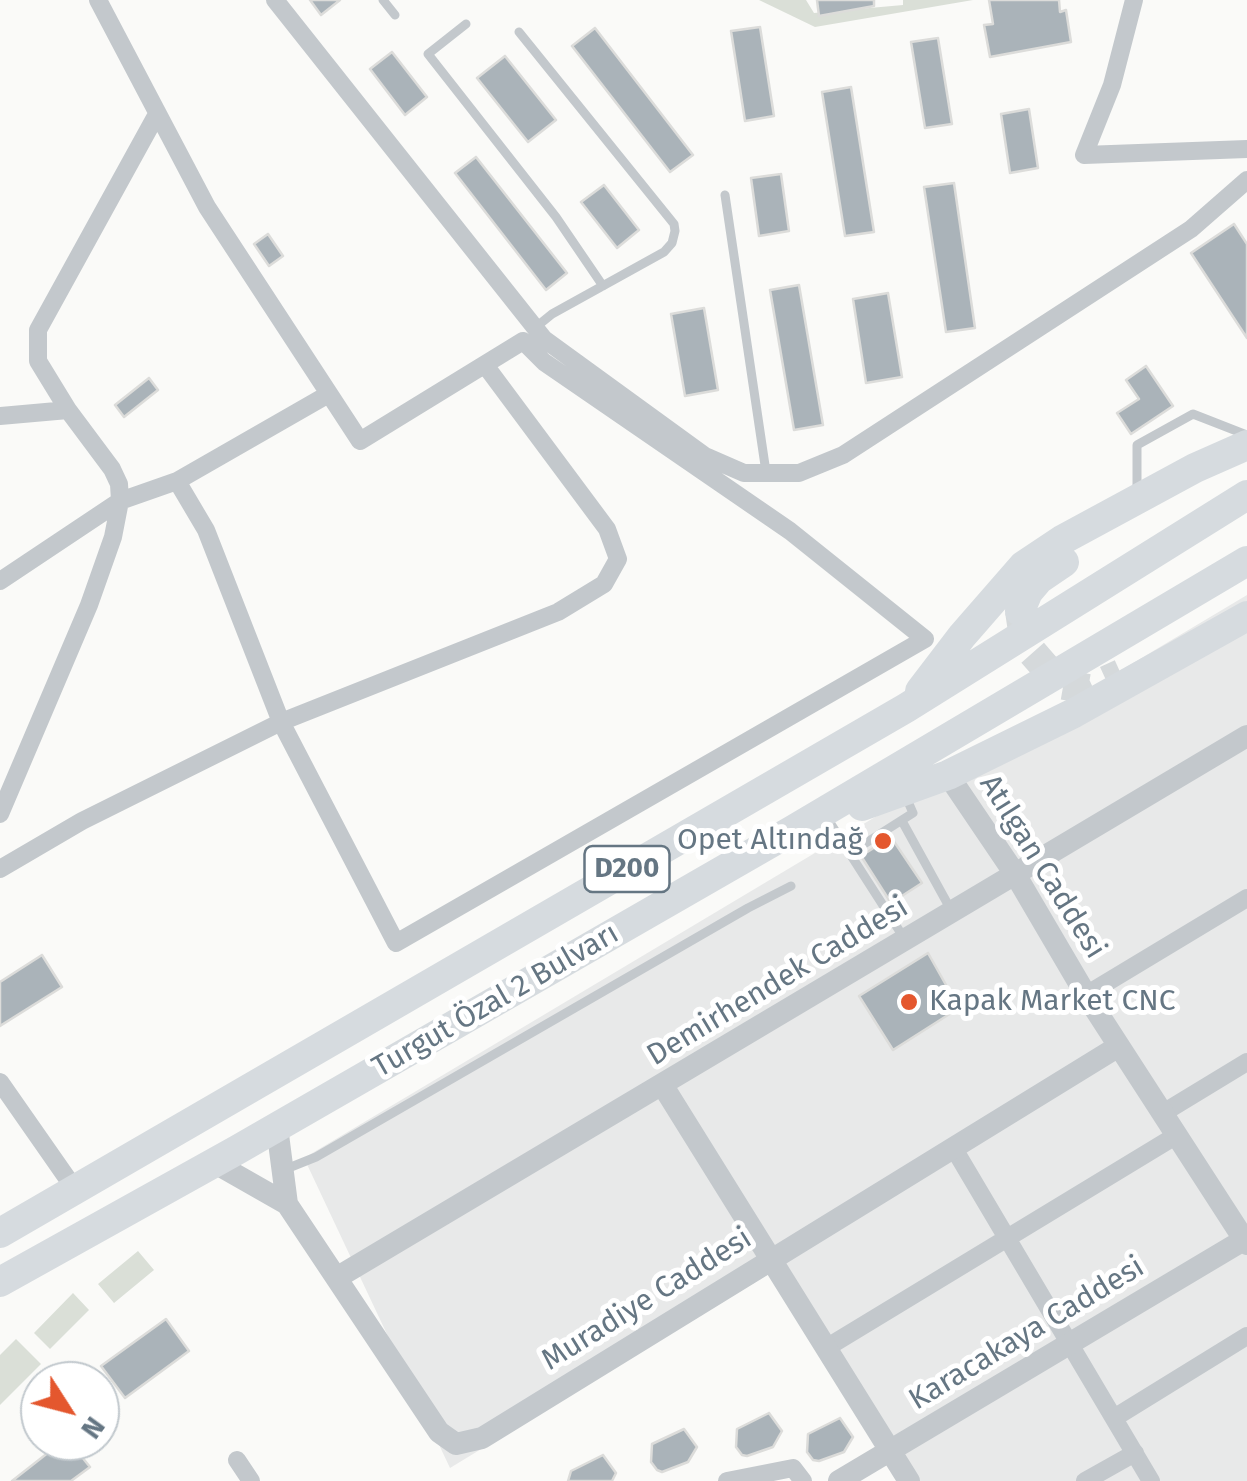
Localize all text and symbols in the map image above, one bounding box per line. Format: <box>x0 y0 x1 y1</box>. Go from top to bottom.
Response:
street label: Atılgan Caddesi <box>971 769 1113 965</box>
place label: Opet Altındağ <box>677 823 863 859</box>
marker: Opet Altındağ <box>872 830 894 852</box>
road number: D200 <box>584 846 670 892</box>
street label: Demirhendek Caddesi <box>641 890 915 1074</box>
street label: Turgut Özal 2 Bulvarı <box>367 916 625 1086</box>
place label: Kapak Market CNC <box>929 984 1175 1020</box>
marker: Kapak Market CNC <box>898 991 920 1013</box>
street label: Muradiye Caddesi <box>535 1221 759 1379</box>
street label: Karacakaya Caddesi <box>903 1250 1151 1418</box>
north arrow <box>20 1361 120 1461</box>
text: N <box>74 1411 112 1445</box>

